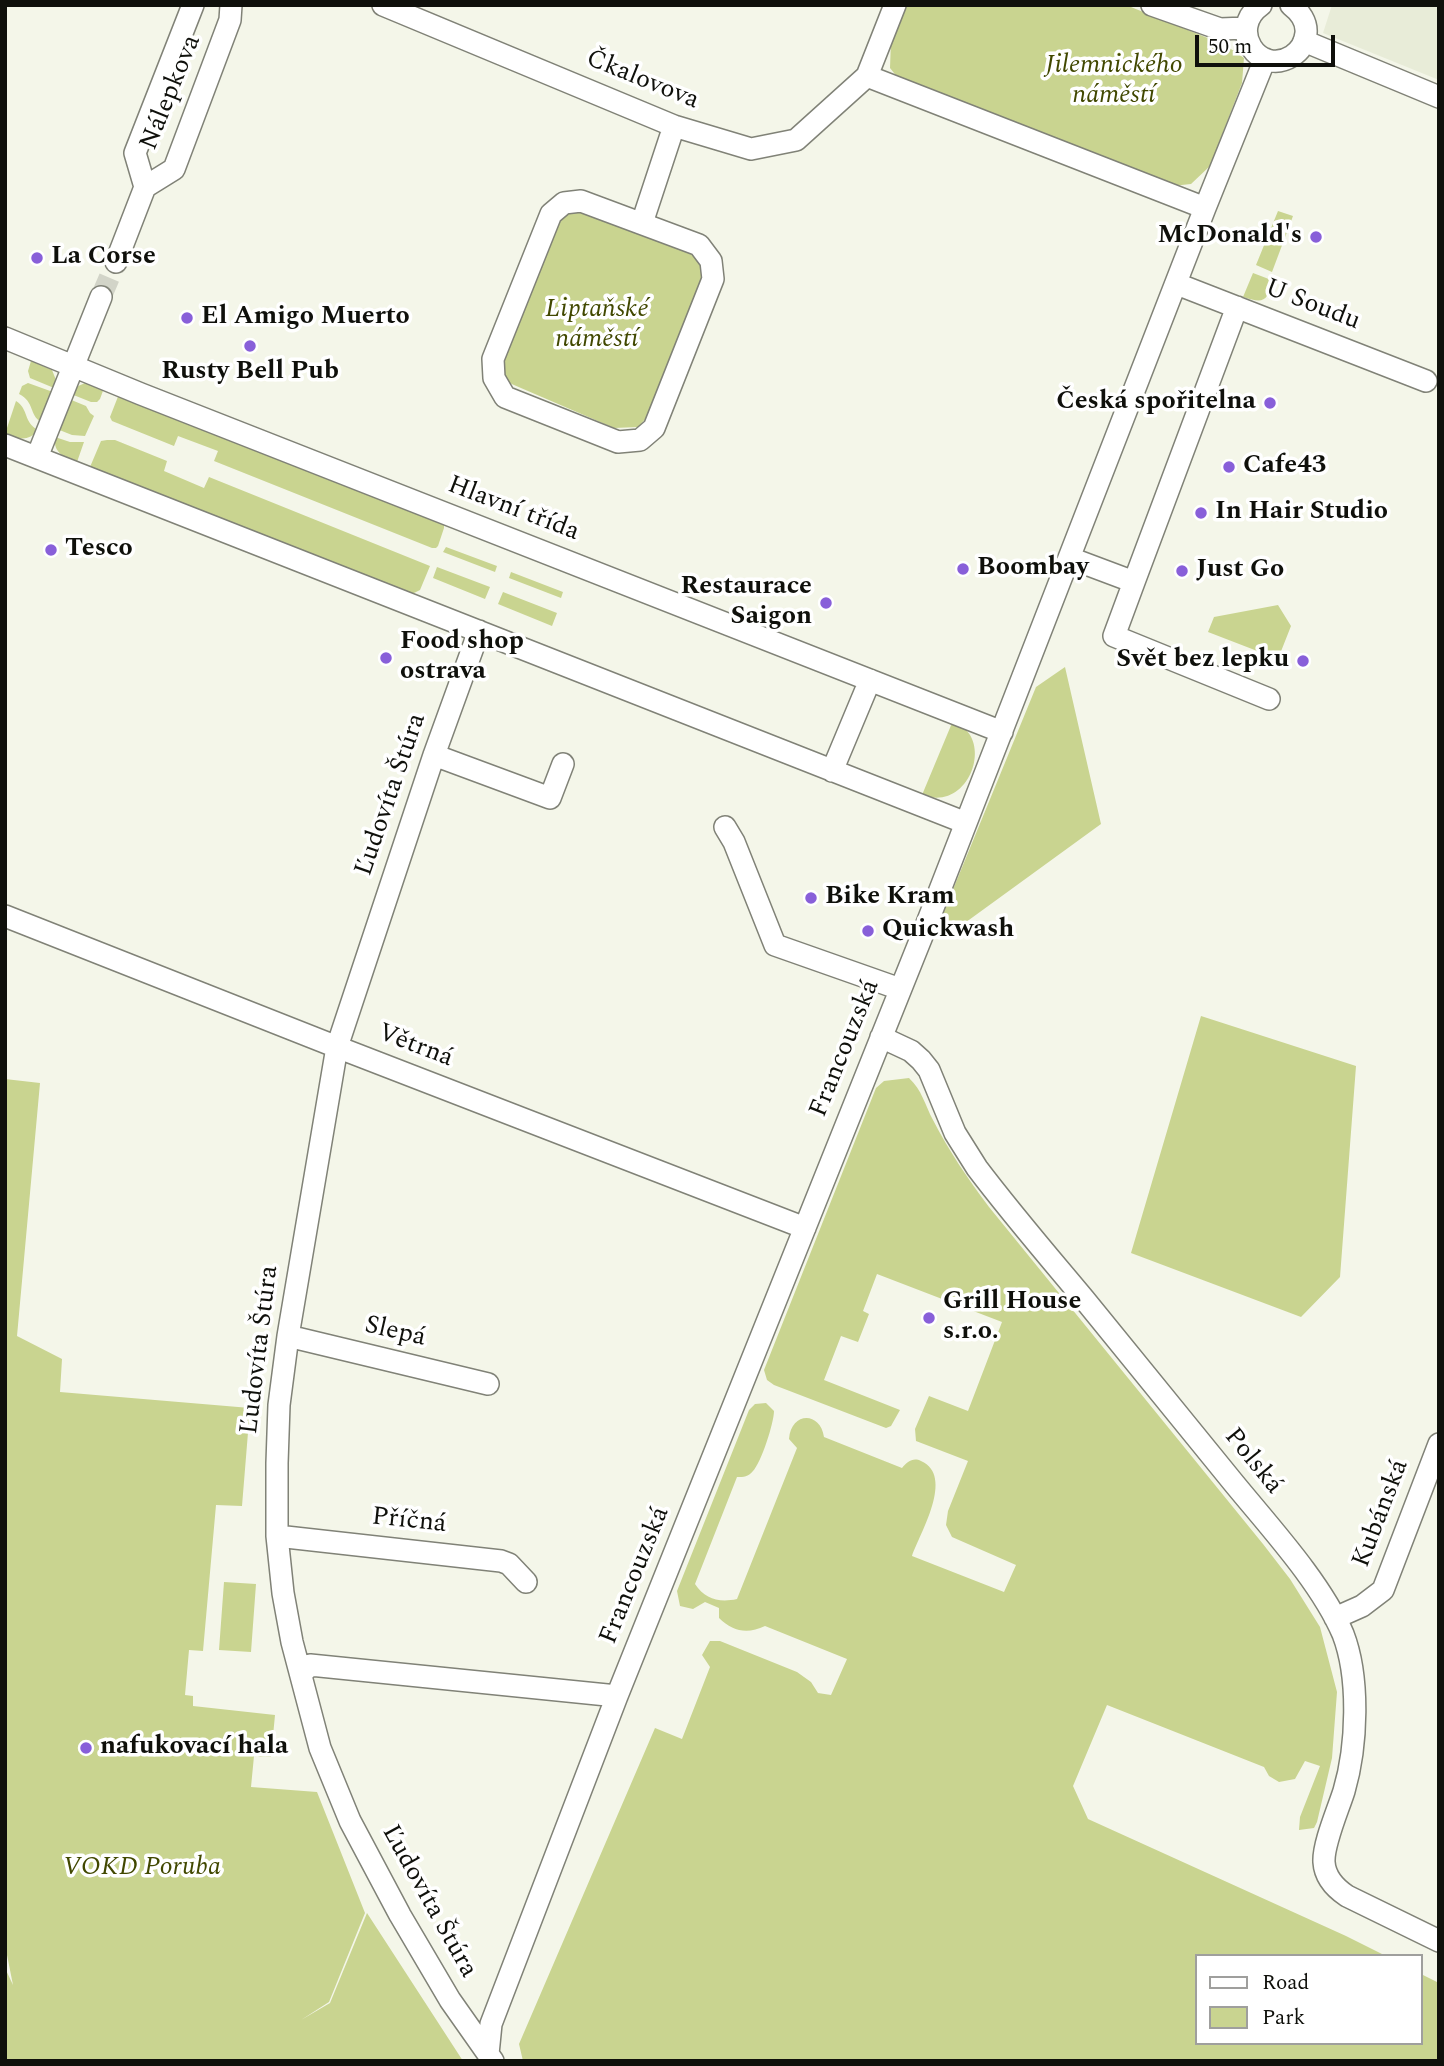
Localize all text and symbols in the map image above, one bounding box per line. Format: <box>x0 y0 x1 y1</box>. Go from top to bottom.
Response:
scale bar <box>1199 21 1339 65</box>
street label: Nálepkova <box>135 31 209 155</box>
text: 50 m <box>1208 31 1252 63</box>
street label: Čkalovova <box>581 44 703 118</box>
park label: Jilemnického náměstí <box>1045 51 1183 112</box>
place label: McDonald's <box>1157 221 1302 253</box>
marker: McDonald's <box>1308 229 1324 245</box>
place label: La Corse <box>51 242 156 274</box>
marker: La Corse <box>29 250 45 266</box>
street label: U Soudu <box>1260 274 1364 338</box>
park label: Liptaňské náměstí <box>545 295 649 356</box>
place label: El Amigo Muerto <box>201 302 410 334</box>
marker: El Amigo Muerto <box>179 310 195 326</box>
marker: Rusty Bell Pub <box>242 338 258 354</box>
place label: Rusty Bell Pub <box>161 357 339 389</box>
place label: Česká spořitelna <box>1056 387 1256 419</box>
marker: Česká spořitelna <box>1262 395 1278 411</box>
place label: Cafe43 <box>1243 451 1326 483</box>
marker: Cafe43 <box>1221 459 1237 475</box>
street label: Hlavní třída <box>443 471 583 549</box>
place label: In Hair Studio <box>1215 497 1388 529</box>
marker: In Hair Studio <box>1193 505 1209 521</box>
place label: Tesco <box>65 534 133 566</box>
marker: Tesco <box>43 542 59 558</box>
place label: Boombay <box>977 553 1089 585</box>
place label: Just Go <box>1196 555 1284 587</box>
marker: Boombay <box>955 561 971 577</box>
marker: Just Go <box>1174 563 1190 579</box>
place label: Restaurace Saigon <box>680 572 812 634</box>
marker: Restaurace Saigon <box>818 595 834 611</box>
place label: Food shop ostrava <box>400 627 524 688</box>
place label: Svět bez lepku <box>1116 645 1289 677</box>
marker: Food shop ostrava <box>378 650 394 666</box>
marker: Svět bez lepku <box>1295 653 1311 669</box>
street label: Ľudovíta Štúra <box>350 710 434 880</box>
place label: Bike Kram <box>825 882 955 914</box>
marker: Bike Kram <box>803 890 819 906</box>
place label: Quickwash <box>882 915 1014 947</box>
marker: Quickwash <box>860 923 876 939</box>
street label: Francouzská <box>804 976 888 1122</box>
street label: Větrná <box>373 1018 457 1076</box>
street label: Ľudovíta Štúra <box>235 1264 287 1436</box>
place label: Grill House s.r.o. <box>943 1287 1081 1348</box>
marker: Grill House s.r.o. <box>921 1310 937 1326</box>
street label: Slepá <box>361 1311 429 1355</box>
street label: Polská <box>1216 1423 1288 1501</box>
street label: Kubánská <box>1347 1456 1417 1572</box>
street label: Příčná <box>370 1503 448 1541</box>
street label: Francouzská <box>594 1503 678 1649</box>
place label: nafukovací hala <box>100 1732 288 1764</box>
marker: nafukovací hala <box>78 1740 94 1756</box>
street label: Ľudovíta Štúra <box>373 1820 483 1984</box>
park label: VOKD Poruba <box>63 1853 221 1885</box>
legend <box>1196 1954 1423 2045</box>
text: Road <box>1262 1967 1309 1999</box>
text: Park <box>1262 2002 1305 2034</box>

